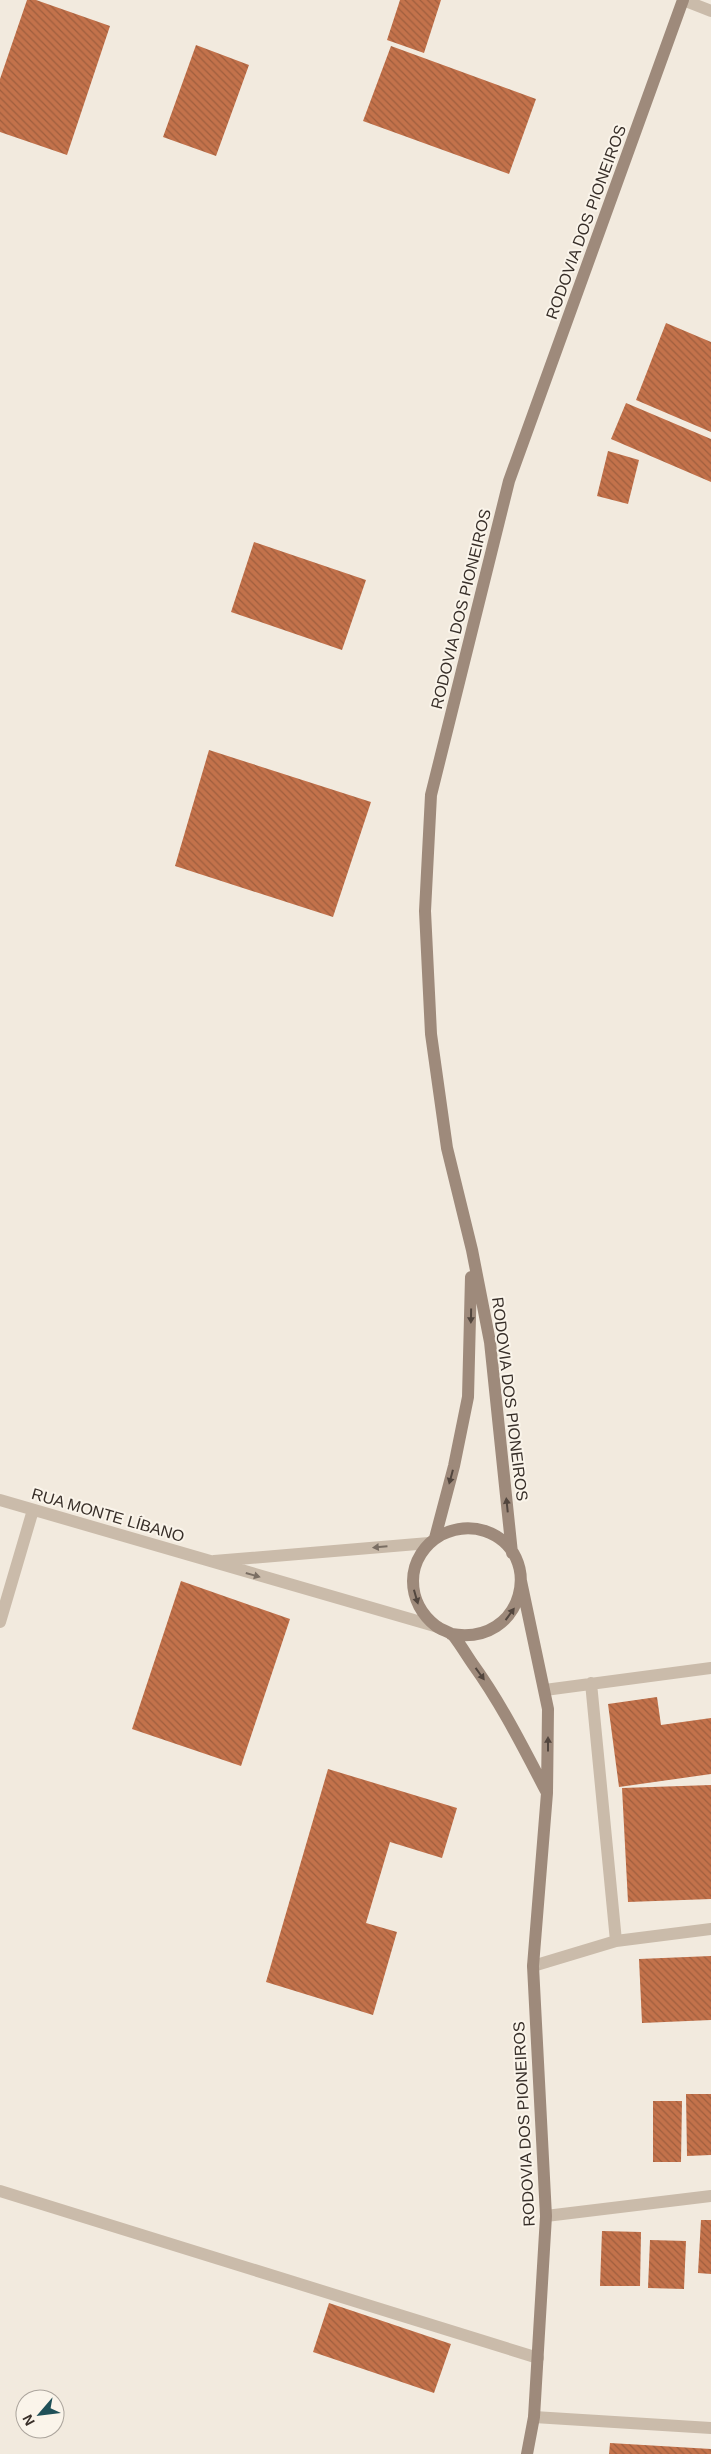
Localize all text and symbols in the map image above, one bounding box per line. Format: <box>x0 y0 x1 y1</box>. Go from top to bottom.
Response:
street label: RODOVIA DOS PIONEIROS <box>543 123 629 321</box>
street label: RODOVIA DOS PIONEIROS <box>428 507 494 711</box>
street label: RODOVIA DOS PIONEIROS <box>489 1296 531 1502</box>
one-way arrow <box>467 1308 475 1324</box>
one-way arrow <box>447 1469 455 1484</box>
street label: RUA MONTE LÍBANO <box>30 1484 187 1545</box>
one-way arrow <box>503 1497 511 1513</box>
one-way arrow <box>372 1543 388 1551</box>
one-way arrow <box>246 1572 261 1580</box>
one-way arrow <box>413 1590 421 1605</box>
one-way arrow <box>505 1607 515 1621</box>
one-way arrow <box>475 1667 485 1680</box>
one-way arrow <box>544 1736 552 1752</box>
street label: RODOVIA DOS PIONEIROS <box>510 2021 538 2227</box>
north arrow <box>15 2389 65 2439</box>
text: N <box>19 2412 38 2428</box>

